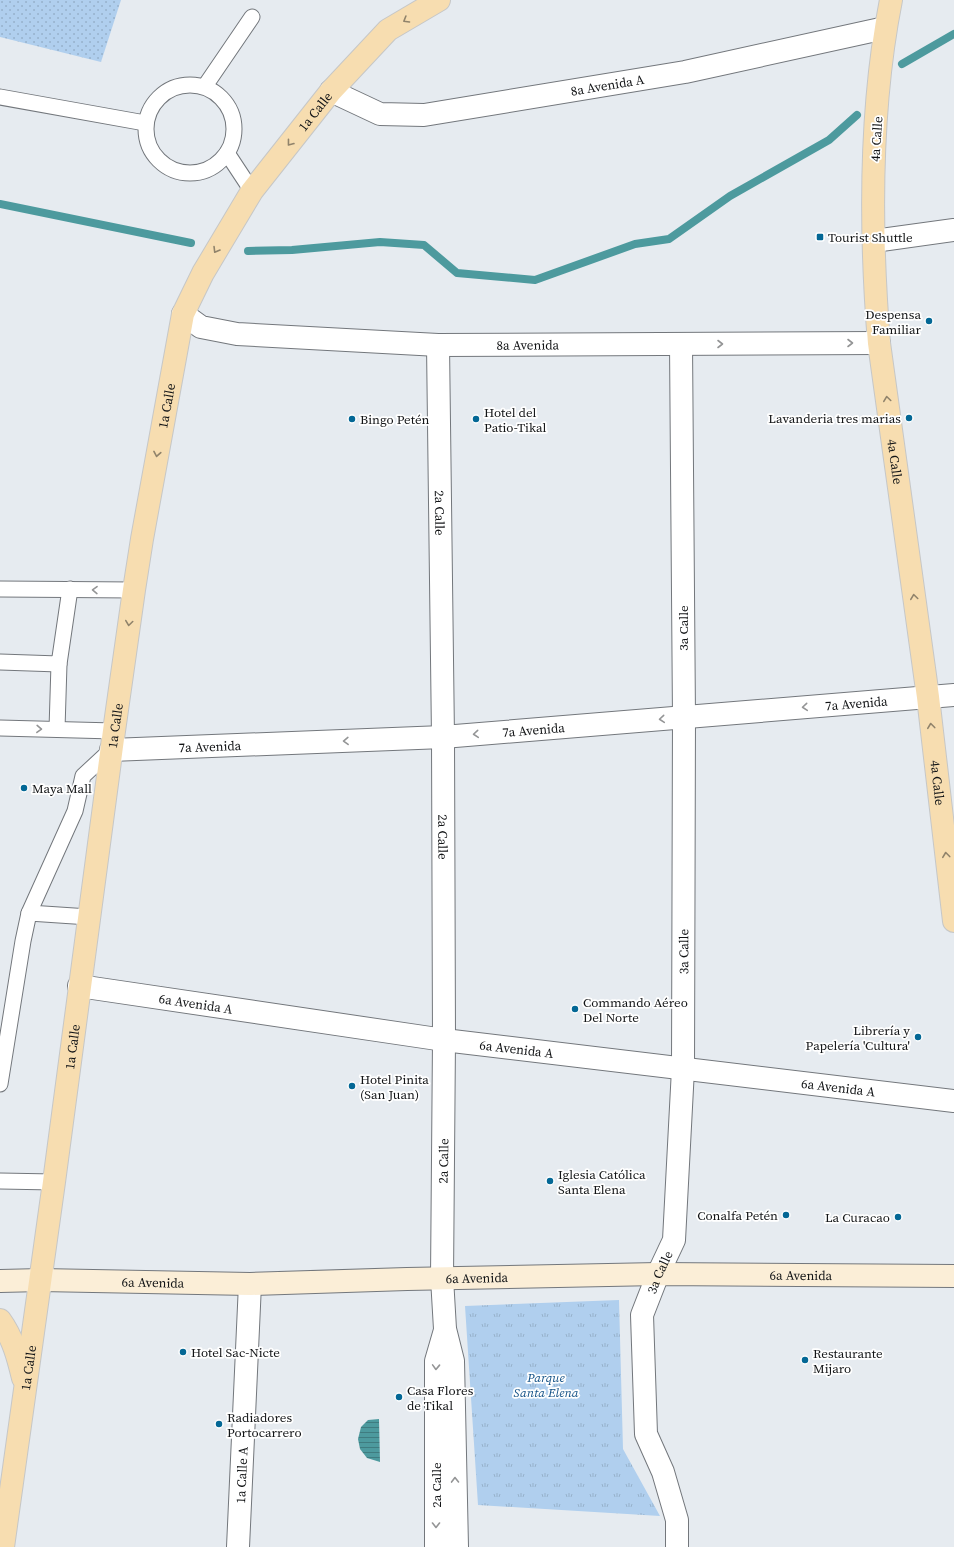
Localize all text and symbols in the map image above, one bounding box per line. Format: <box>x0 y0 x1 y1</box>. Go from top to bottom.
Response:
one-way arrow <box>403 15 410 23</box>
street label: 8a Avenida A <box>569 71 646 100</box>
street label: 1a Calle <box>295 88 336 135</box>
street label: 4a Calle <box>866 115 887 162</box>
one-way arrow <box>287 139 294 146</box>
place label: Tourist Shuttle <box>828 229 913 246</box>
marker: Tourist Shuttle <box>815 232 825 242</box>
one-way arrow <box>214 246 221 253</box>
place label: Despensa Familiar <box>865 306 921 338</box>
marker: Despensa Familiar <box>924 316 934 326</box>
street label: 8a Avenida <box>496 336 560 354</box>
one-way arrow <box>847 339 853 347</box>
one-way arrow <box>717 340 723 348</box>
street label: 1a Calle <box>154 382 179 430</box>
one-way arrow <box>883 396 892 402</box>
place label: Hotel del Patio-Tikal <box>484 404 547 436</box>
place label: Lavanderia tres marias <box>768 410 901 427</box>
place label: Bingo Petén <box>360 411 430 428</box>
marker: Lavanderia tres marias <box>904 413 914 423</box>
marker: Bingo Petén <box>347 414 357 424</box>
marker: Hotel del Patio-Tikal <box>471 414 481 424</box>
street label: 4a Calle <box>883 438 907 486</box>
one-way arrow <box>153 451 162 457</box>
street label: 2a Calle <box>431 490 448 536</box>
one-way arrow <box>92 586 98 594</box>
one-way arrow <box>910 594 919 600</box>
street label: 3a Calle <box>675 605 692 651</box>
one-way arrow <box>125 620 134 626</box>
street label: 7a Avenida <box>824 692 889 715</box>
street label: 1a Calle <box>104 702 127 749</box>
one-way arrow <box>802 703 808 712</box>
one-way arrow <box>659 715 665 724</box>
street label: 7a Avenida <box>502 719 566 741</box>
one-way arrow <box>927 723 936 729</box>
one-way arrow <box>36 725 42 733</box>
one-way arrow <box>473 730 479 739</box>
street label: 7a Avenida <box>178 737 242 756</box>
one-way arrow <box>343 737 349 745</box>
street label: 4a Calle <box>926 759 949 807</box>
place label: Maya Mall <box>32 780 92 797</box>
marker: Maya Mall <box>19 783 29 793</box>
street label: 2a Calle <box>434 814 451 860</box>
one-way arrow <box>942 852 951 858</box>
street label: 3a Calle <box>675 928 692 974</box>
street label: 6a Avenida A <box>158 990 234 1018</box>
place label: Commando Aéreo Del Norte <box>583 994 688 1026</box>
marker: Commando Aéreo Del Norte <box>570 1004 580 1014</box>
place label: Librería y Papelería 'Cultura' <box>805 1022 910 1054</box>
street label: 1a Calle <box>61 1023 84 1070</box>
marker: Librería y Papelería 'Cultura' <box>913 1032 923 1042</box>
street label: 6a Avenida A <box>479 1036 555 1062</box>
place label: Hotel Pinita (San Juan) <box>360 1071 429 1103</box>
street label: 6a Avenida A <box>800 1075 876 1101</box>
marker: Hotel Pinita (San Juan) <box>347 1081 357 1091</box>
street label: 2a Calle <box>435 1138 452 1184</box>
place label: Iglesia Católica Santa Elena <box>558 1166 646 1198</box>
marker: Iglesia Católica Santa Elena <box>545 1176 555 1186</box>
place label: Conalfa Petén <box>697 1207 778 1224</box>
place label: La Curacao <box>825 1209 890 1226</box>
marker: Conalfa Petén <box>781 1210 791 1220</box>
marker: La Curacao <box>893 1212 903 1222</box>
street label: 3a Calle <box>643 1248 677 1296</box>
street label: 6a Avenida <box>769 1267 833 1284</box>
street label: 6a Avenida <box>445 1269 509 1287</box>
street label: 6a Avenida <box>121 1274 185 1292</box>
street label: 1a Calle <box>17 1344 40 1391</box>
place label: Hotel Sac-Nicte <box>191 1344 280 1361</box>
place label: Restaurante Mijaro <box>813 1345 883 1377</box>
marker: Hotel Sac-Nicte <box>178 1347 188 1357</box>
marker: Restaurante Mijaro <box>800 1355 810 1365</box>
one-way arrow <box>432 1364 440 1370</box>
park label: Parque Santa Elena <box>513 1369 579 1401</box>
place label: Casa Flores de Tikal <box>407 1382 474 1414</box>
marker: Casa Flores de Tikal <box>394 1392 404 1402</box>
place label: Radiadores Portocarrero <box>227 1409 302 1441</box>
marker: Radiadores Portocarrero <box>214 1419 224 1429</box>
street label: 1a Calle A <box>232 1446 252 1504</box>
street label: 2a Calle <box>428 1462 445 1508</box>
one-way arrow <box>451 1477 459 1483</box>
one-way arrow <box>432 1522 440 1528</box>

